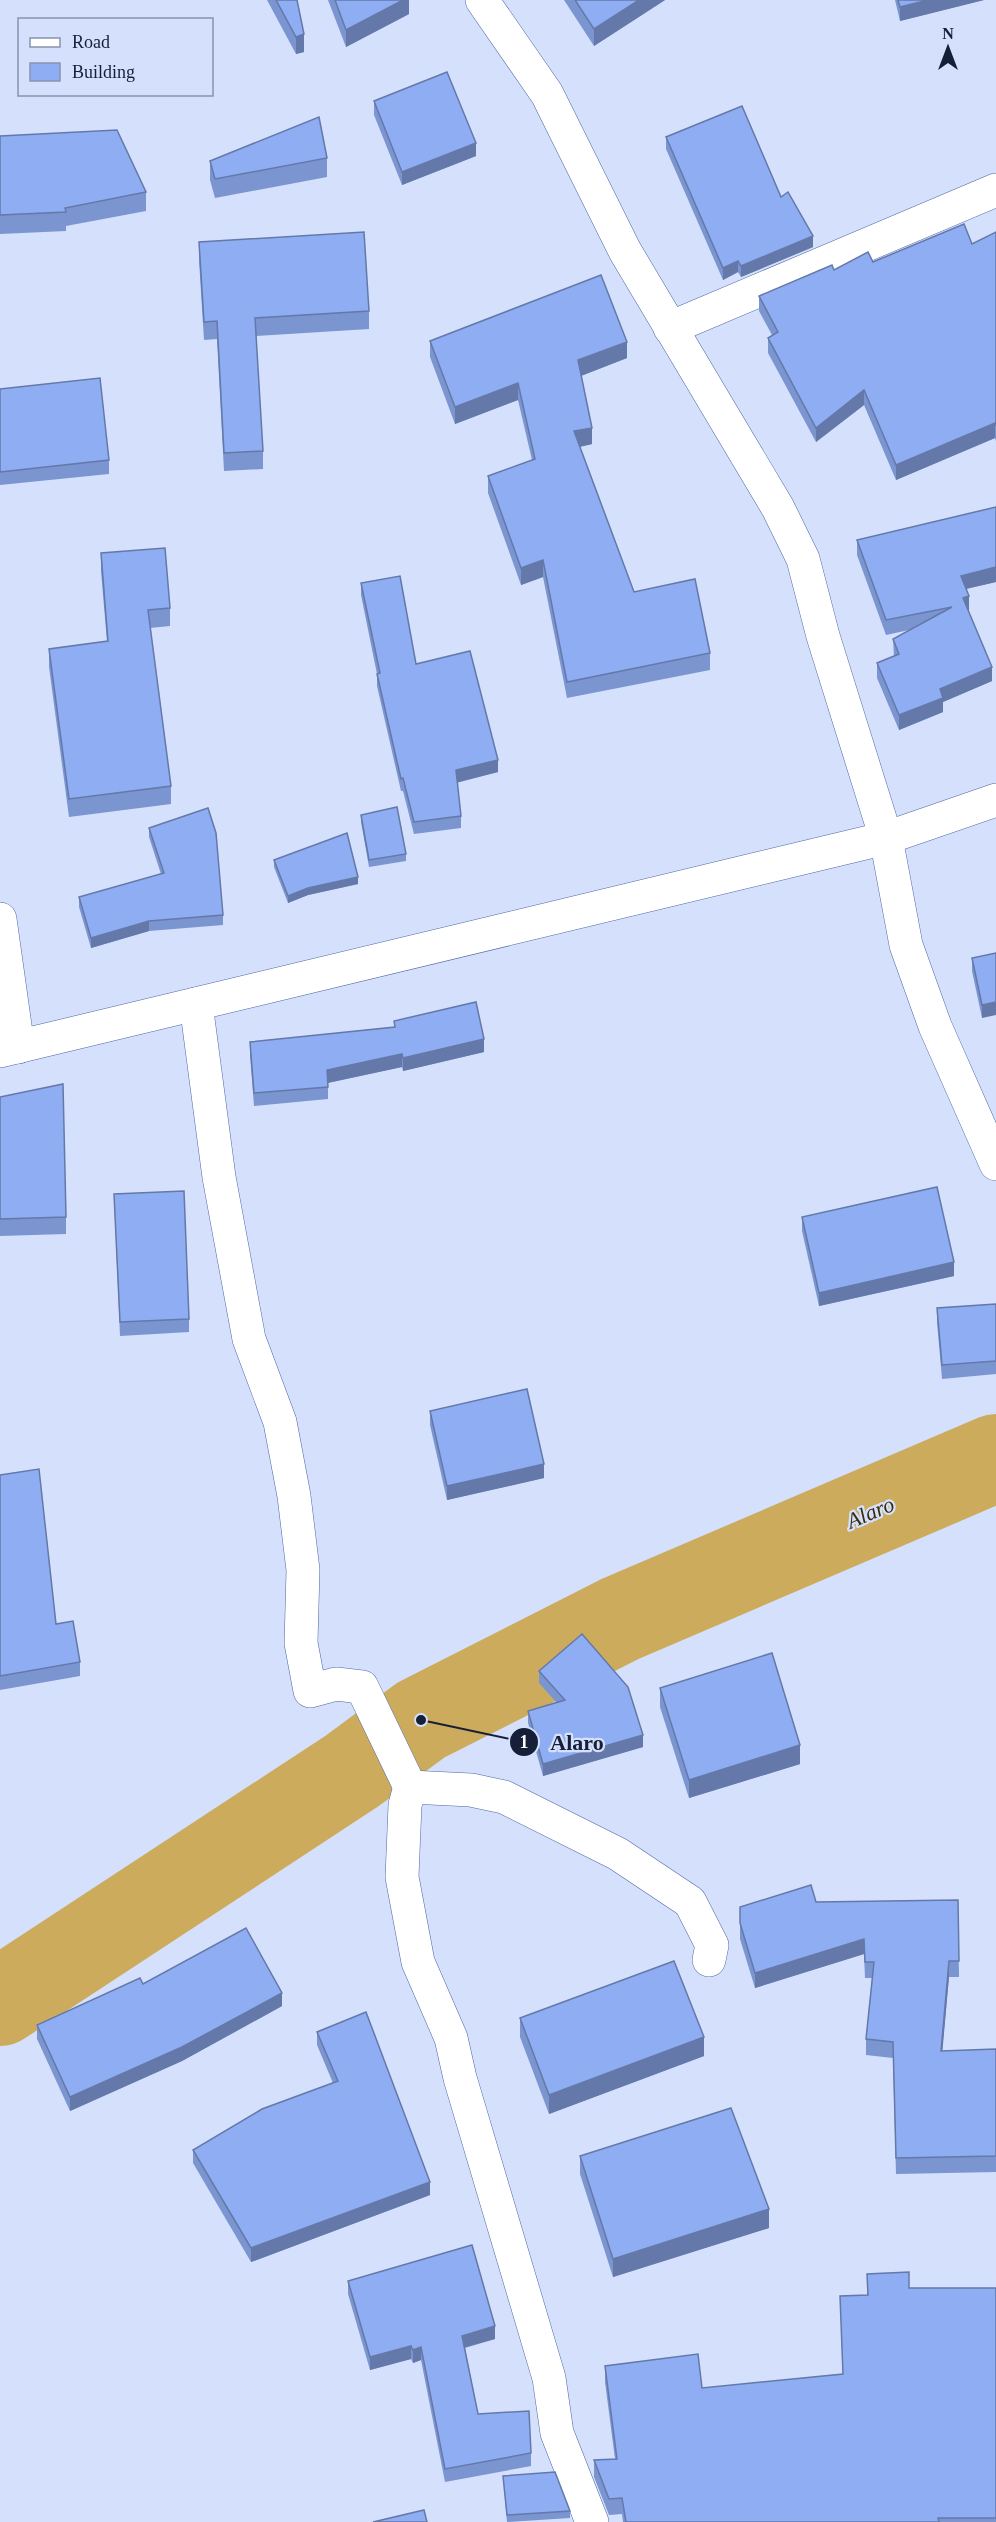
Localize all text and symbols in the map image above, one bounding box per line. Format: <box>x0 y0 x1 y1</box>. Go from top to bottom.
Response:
legend <box>18 18 213 96</box>
north arrow <box>918 18 978 78</box>
text: N <box>942 25 954 42</box>
text: Road <box>72 32 110 52</box>
text: Building <box>72 62 135 82</box>
water label: Alaro <box>841 1491 898 1534</box>
callout: Alaro <box>509 1722 616 1762</box>
text: Alaro <box>550 1730 604 1755</box>
text: 1 <box>520 1732 529 1752</box>

